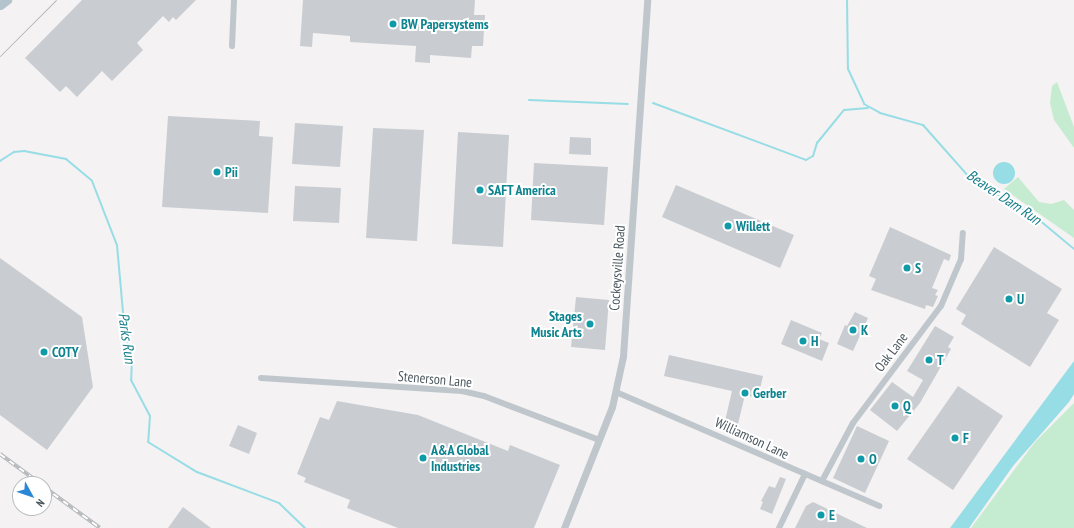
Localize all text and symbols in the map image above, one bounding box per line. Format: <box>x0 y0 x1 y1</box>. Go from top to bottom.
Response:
place label: BW Papersystems <box>401 16 489 32</box>
marker: BW Papersystems <box>388 19 398 29</box>
place label: Pii <box>225 164 238 180</box>
water label: Beaver Dam Run <box>963 166 1045 228</box>
marker: Pii <box>212 167 222 177</box>
place label: SAFT America <box>488 182 557 198</box>
marker: SAFT America <box>475 185 485 195</box>
place label: Willett <box>736 218 770 234</box>
marker: Willett <box>723 221 733 231</box>
street label: Cockeysville Road <box>606 225 628 311</box>
place label: S <box>915 260 921 276</box>
marker: S <box>902 263 912 273</box>
place label: U <box>1017 291 1024 307</box>
marker: U <box>1004 294 1014 304</box>
place label: Stages Music Arts <box>530 308 582 340</box>
water label: Parks Run <box>115 312 139 364</box>
marker: Stages Music Arts <box>585 319 595 329</box>
place label: K <box>861 322 868 338</box>
marker: K <box>848 325 858 335</box>
street label: Oak Lane <box>871 329 911 375</box>
place label: H <box>811 333 818 349</box>
marker: H <box>798 336 808 346</box>
place label: COTY <box>52 344 79 360</box>
marker: COTY <box>39 347 49 357</box>
place label: T <box>937 352 944 368</box>
marker: T <box>924 355 934 365</box>
street label: Stenerson Lane <box>397 367 473 391</box>
place label: Gerber <box>753 385 786 401</box>
marker: Gerber <box>740 388 750 398</box>
place label: Q <box>903 398 911 414</box>
marker: Q <box>890 401 900 411</box>
street label: Williamson Lane <box>712 414 792 462</box>
place label: F <box>963 430 969 446</box>
marker: F <box>950 433 960 443</box>
place label: A&A Global Industries <box>431 442 489 474</box>
place label: O <box>869 451 877 467</box>
marker: A&A Global Industries <box>418 453 428 463</box>
marker: O <box>856 454 866 464</box>
north arrow <box>12 476 52 516</box>
text: N <box>33 496 48 510</box>
place label: E <box>829 507 835 523</box>
marker: E <box>816 510 826 520</box>

